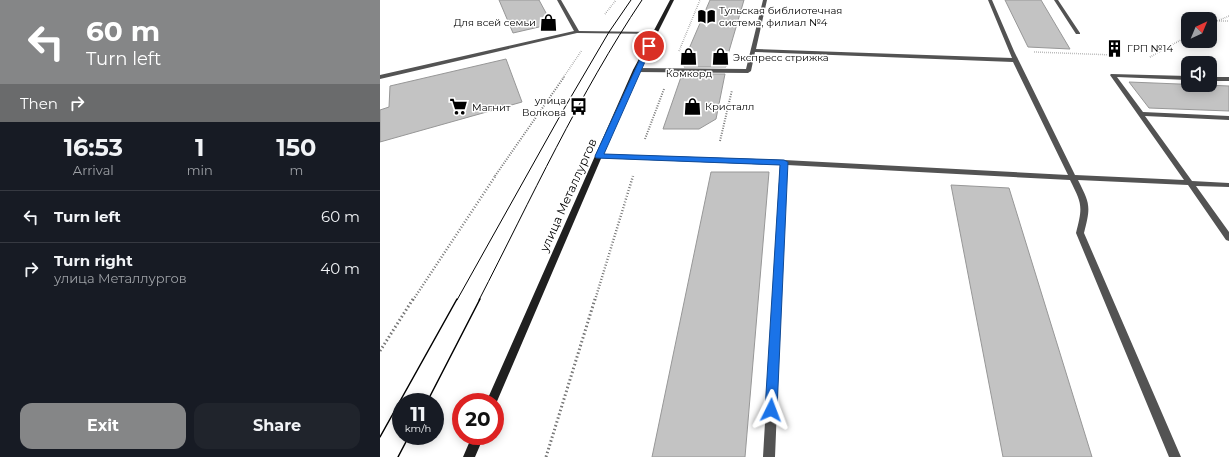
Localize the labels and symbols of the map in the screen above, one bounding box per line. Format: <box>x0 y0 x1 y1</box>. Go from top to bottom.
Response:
place label: Тульская библиотечная система, филиал №4 <box>719 4 842 29</box>
library icon: Тульская библиотечная система, филиал №4 <box>696 6 716 26</box>
shop icon: Для всей семьи <box>539 12 559 32</box>
north arrow <box>1181 12 1217 48</box>
place label: Для всей семьи <box>454 16 536 29</box>
pin <box>632 29 666 63</box>
building icon: ГРП №14 <box>1104 38 1124 58</box>
place label: ГРП №14 <box>1127 42 1173 55</box>
shop icon: Комкорд <box>679 46 699 66</box>
shop icon: Экспресс стрижка <box>710 47 730 67</box>
place label: Экспресс стрижка <box>733 51 829 64</box>
place label: Комкорд <box>666 67 713 80</box>
place label: улица Волкова <box>522 94 566 119</box>
bus stop icon: улица Волкова <box>569 96 589 116</box>
shop icon: Кристалл <box>682 96 702 116</box>
supermarket icon: Магнит <box>449 97 469 117</box>
place label: Кристалл <box>705 100 754 113</box>
place label: Магнит <box>472 101 511 114</box>
street label: улица Металлургов <box>536 136 600 255</box>
position arrow <box>750 389 792 431</box>
speed limit sign: 20 <box>452 393 504 445</box>

